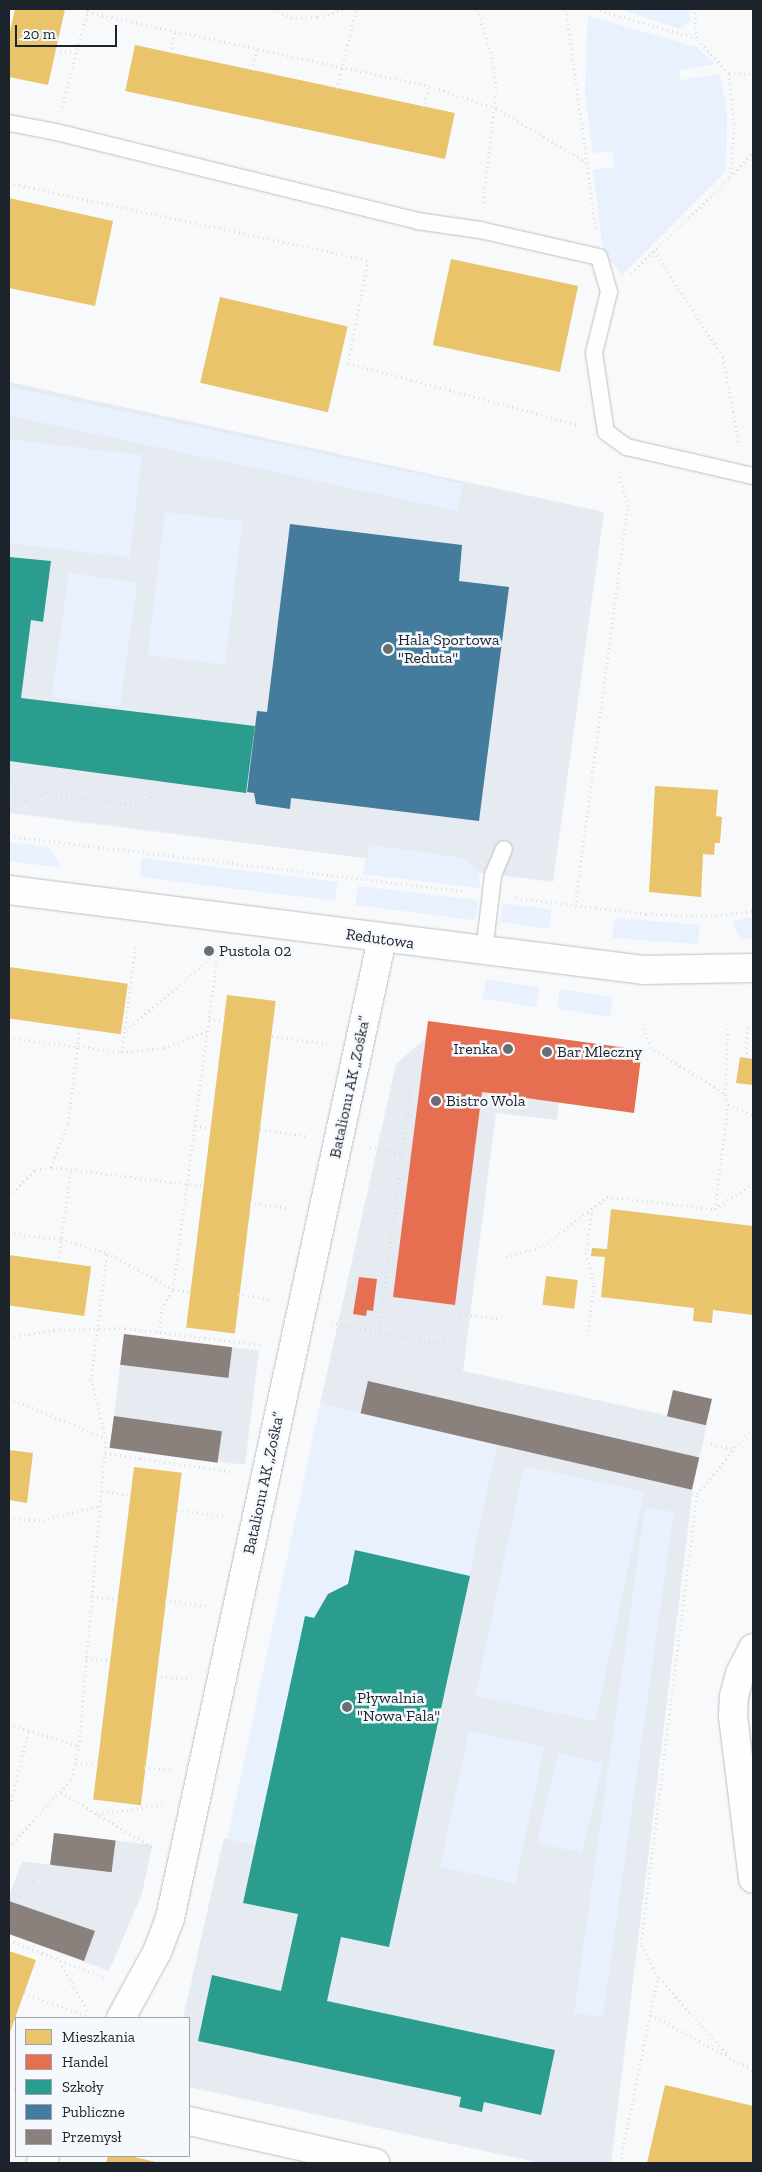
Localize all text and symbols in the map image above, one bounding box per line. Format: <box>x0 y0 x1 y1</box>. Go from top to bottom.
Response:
scale bar <box>18 15 120 47</box>
text: 20 m <box>23 25 56 43</box>
place label: Hala Sportowa "Reduta" <box>398 630 499 668</box>
marker: Hala Sportowa "Reduta" <box>382 643 394 655</box>
street label: Redutowa <box>345 925 415 953</box>
place label: Pustola 02 <box>219 941 291 961</box>
marker: Pustola 02 <box>203 945 215 957</box>
street label: Batalionu AK „Zośka” <box>325 1014 375 1160</box>
place label: Irenka <box>453 1039 498 1059</box>
place label: Bar Mleczny <box>557 1042 642 1062</box>
marker: Irenka <box>502 1043 514 1055</box>
marker: Bar Mleczny <box>541 1046 553 1058</box>
place label: Bistro Wola <box>446 1091 526 1111</box>
marker: Bistro Wola <box>430 1095 442 1107</box>
street label: Batalionu AK „Zośka” <box>239 1410 289 1556</box>
place label: Pływalnia "Nowa Fala" <box>357 1688 440 1726</box>
marker: Pływalnia "Nowa Fala" <box>341 1701 353 1713</box>
legend <box>15 2017 190 2157</box>
text: Mieszkania <box>62 2028 135 2046</box>
text: Handel <box>62 2053 108 2071</box>
text: Szkoły <box>62 2078 104 2096</box>
text: Publiczne <box>62 2103 125 2121</box>
text: Przemysł <box>62 2128 122 2146</box>

